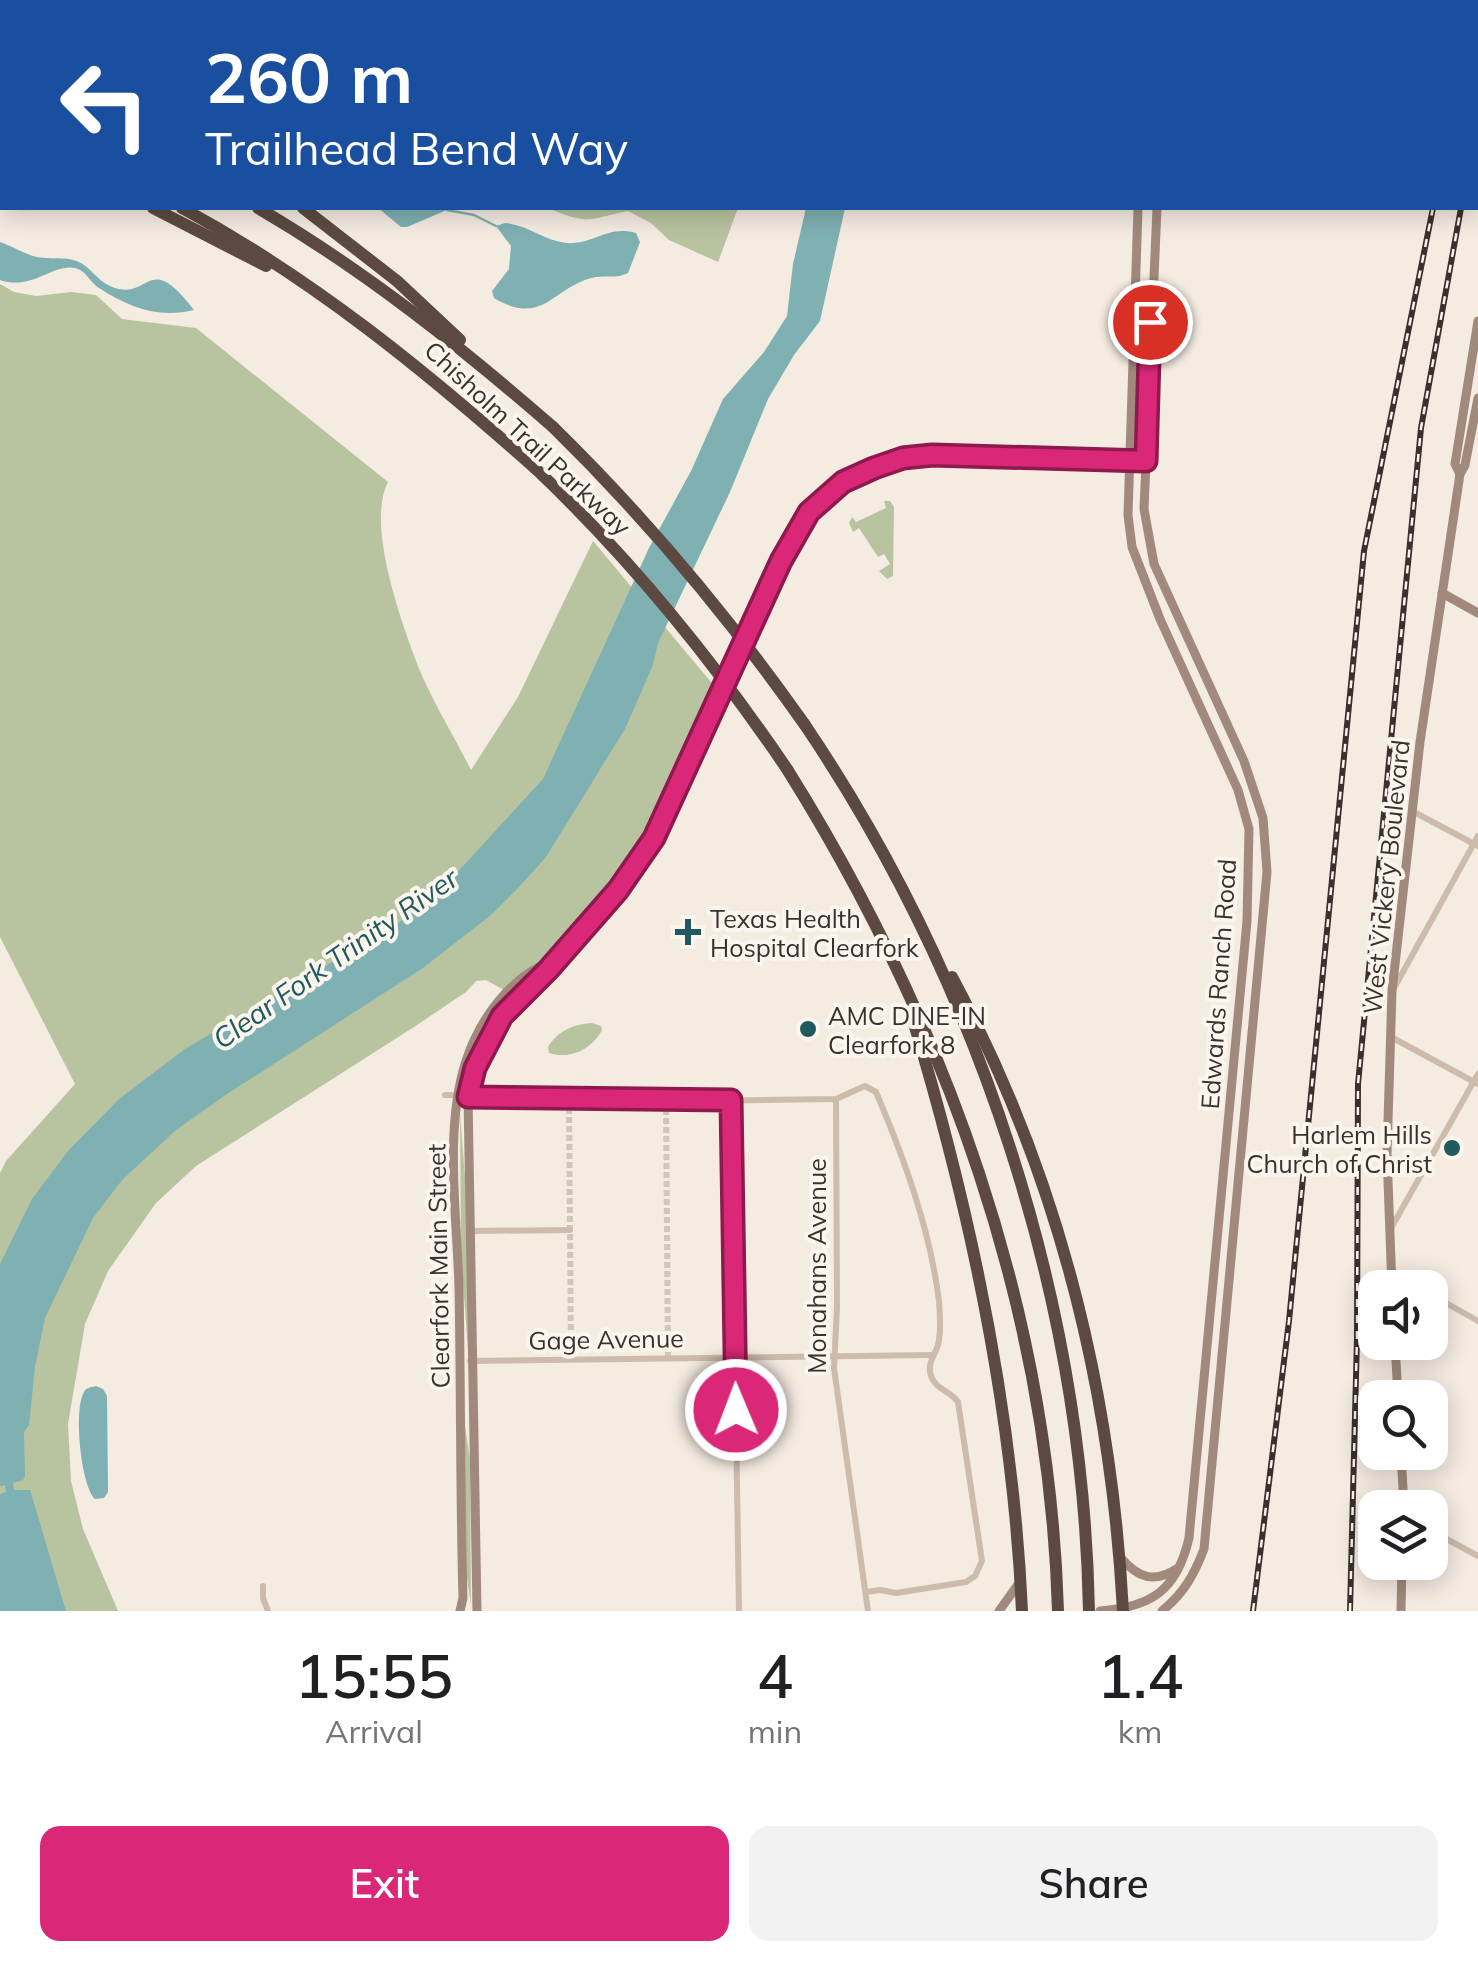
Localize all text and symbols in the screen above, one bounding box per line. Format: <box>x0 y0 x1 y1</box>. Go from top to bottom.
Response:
text: 260 m <box>205 33 413 121</box>
icon: left <box>40 40 170 170</box>
text: Trailhead Bend Way <box>205 120 628 176</box>
pin <box>1108 280 1193 365</box>
icon: arrive <box>1123 295 1178 350</box>
street label: Chisholm Trail Parkway <box>418 334 638 542</box>
street label: West Vickery Boulevard <box>1356 738 1416 1016</box>
street label: Edwards Ranch Road <box>1194 858 1242 1110</box>
water label: Clear Fork Trinity River <box>206 859 466 1056</box>
place label: Texas Health Hospital Clearfork <box>710 903 920 963</box>
marker: Texas Health Hospital Clearfork <box>675 919 701 945</box>
place label: AMC DINE-IN Clearfork 8 <box>828 1000 986 1060</box>
marker: AMC DINE-IN Clearfork 8 <box>797 1018 819 1040</box>
place label: Harlem Hills Church of Christ <box>1246 1119 1432 1179</box>
marker: Harlem Hills Church of Christ <box>1441 1137 1463 1159</box>
street label: Clearfork Main Street <box>420 1143 456 1389</box>
street label: Monahans Avenue <box>801 1158 832 1374</box>
map controls <box>1358 1270 1448 1580</box>
button: sound <box>1358 1270 1448 1360</box>
street label: Gage Avenue <box>528 1322 684 1356</box>
position arrow <box>684 1358 788 1462</box>
button: search <box>1358 1380 1448 1470</box>
button: layers <box>1358 1490 1448 1580</box>
text: 15:55 <box>295 1638 453 1713</box>
text: 4 <box>757 1638 793 1713</box>
text: 1.4 <box>1097 1638 1183 1713</box>
text: Arrival <box>325 1711 423 1751</box>
text: min <box>748 1711 802 1751</box>
text: km <box>1118 1711 1162 1751</box>
button: Exit <box>40 1826 729 1941</box>
button: Share <box>749 1826 1438 1941</box>

